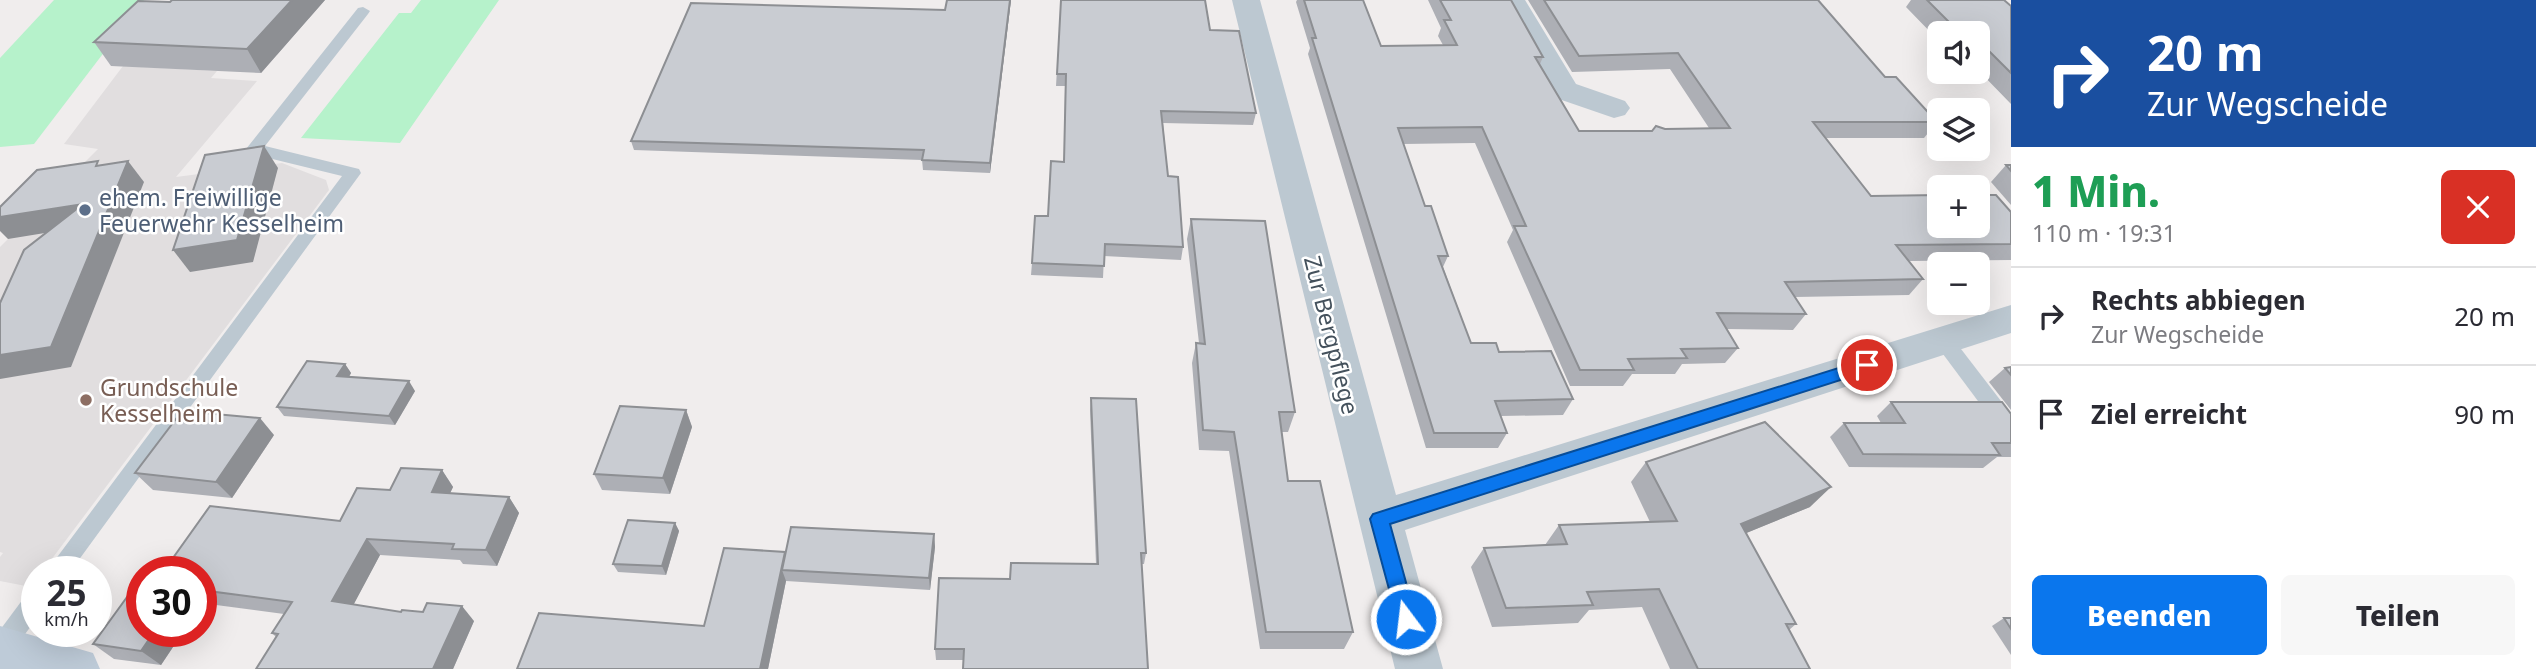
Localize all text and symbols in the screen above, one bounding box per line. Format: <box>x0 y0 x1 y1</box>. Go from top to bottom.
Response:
text: 20 m <box>2147 19 2264 85</box>
map controls <box>1927 21 1990 315</box>
button: sound <box>1927 21 1990 84</box>
icon: right <box>2032 28 2123 119</box>
text: Zur Wegscheide <box>2147 82 2388 125</box>
button: layers <box>1927 98 1990 161</box>
text: 1 Min. <box>2032 162 2160 219</box>
button: close <box>2441 170 2515 244</box>
button: + <box>1927 175 1990 238</box>
place label: ehem. Freiwillige Feuerwehr Kesselheim <box>99 181 344 239</box>
marker: ehem. Freiwillige Feuerwehr Kesselheim <box>77 202 93 218</box>
text: 110 m · 19:31 <box>2032 217 2176 249</box>
street label: Zur Bergpflege <box>1297 252 1367 418</box>
button: − <box>1927 252 1990 315</box>
text: Rechts abbiegen <box>2091 282 2306 318</box>
icon: right <box>2032 297 2070 335</box>
text: 20 m <box>2454 298 2515 334</box>
text: Zur Wegscheide <box>2091 318 2264 350</box>
pin <box>1837 335 1897 395</box>
icon: arrive <box>1848 346 1886 384</box>
place label: Grundschule Kesselheim <box>100 371 238 429</box>
marker: Grundschule Kesselheim <box>78 392 94 408</box>
icon: arrive <box>2032 395 2070 433</box>
text: Ziel erreicht <box>2091 396 2247 432</box>
text: 90 m <box>2454 396 2515 432</box>
speed limit sign: 30 <box>126 556 217 647</box>
text: 25 <box>46 569 87 616</box>
button: Beenden <box>2032 575 2267 655</box>
button: Teilen <box>2281 575 2515 655</box>
position arrow <box>1369 582 1443 656</box>
text: km/h <box>44 607 89 631</box>

